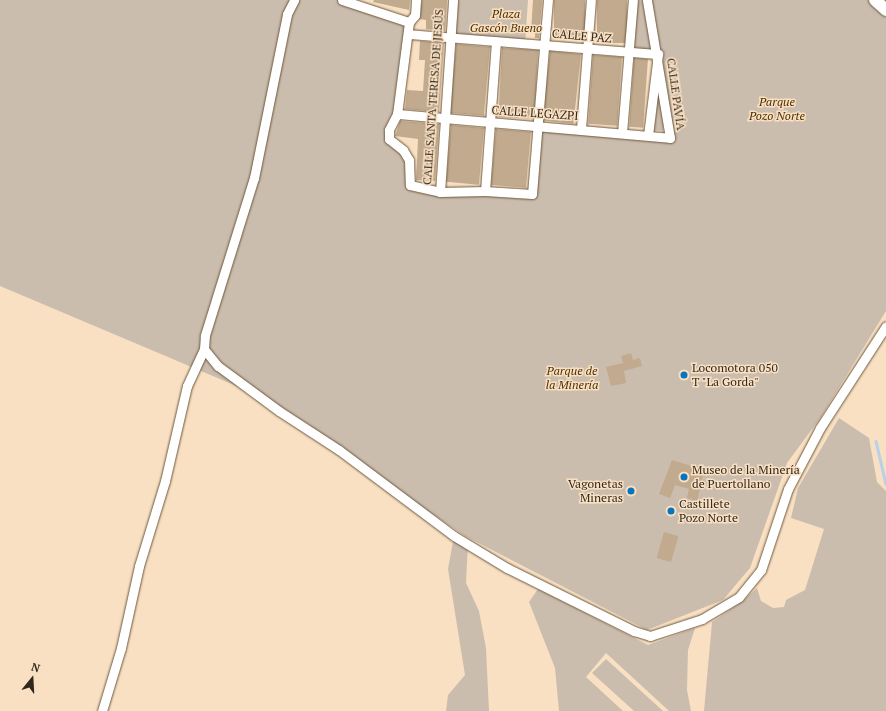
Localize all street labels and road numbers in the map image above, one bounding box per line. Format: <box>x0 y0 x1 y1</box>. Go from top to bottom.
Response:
street label: CALLE SANTA TERESA DE JESÚS <box>420 8 446 186</box>
street label: CALLE PAZ <box>551 26 613 46</box>
street label: CALLE PAVÍA <box>664 57 688 131</box>
street label: CALLE LEGAZPI <box>491 103 579 123</box>

